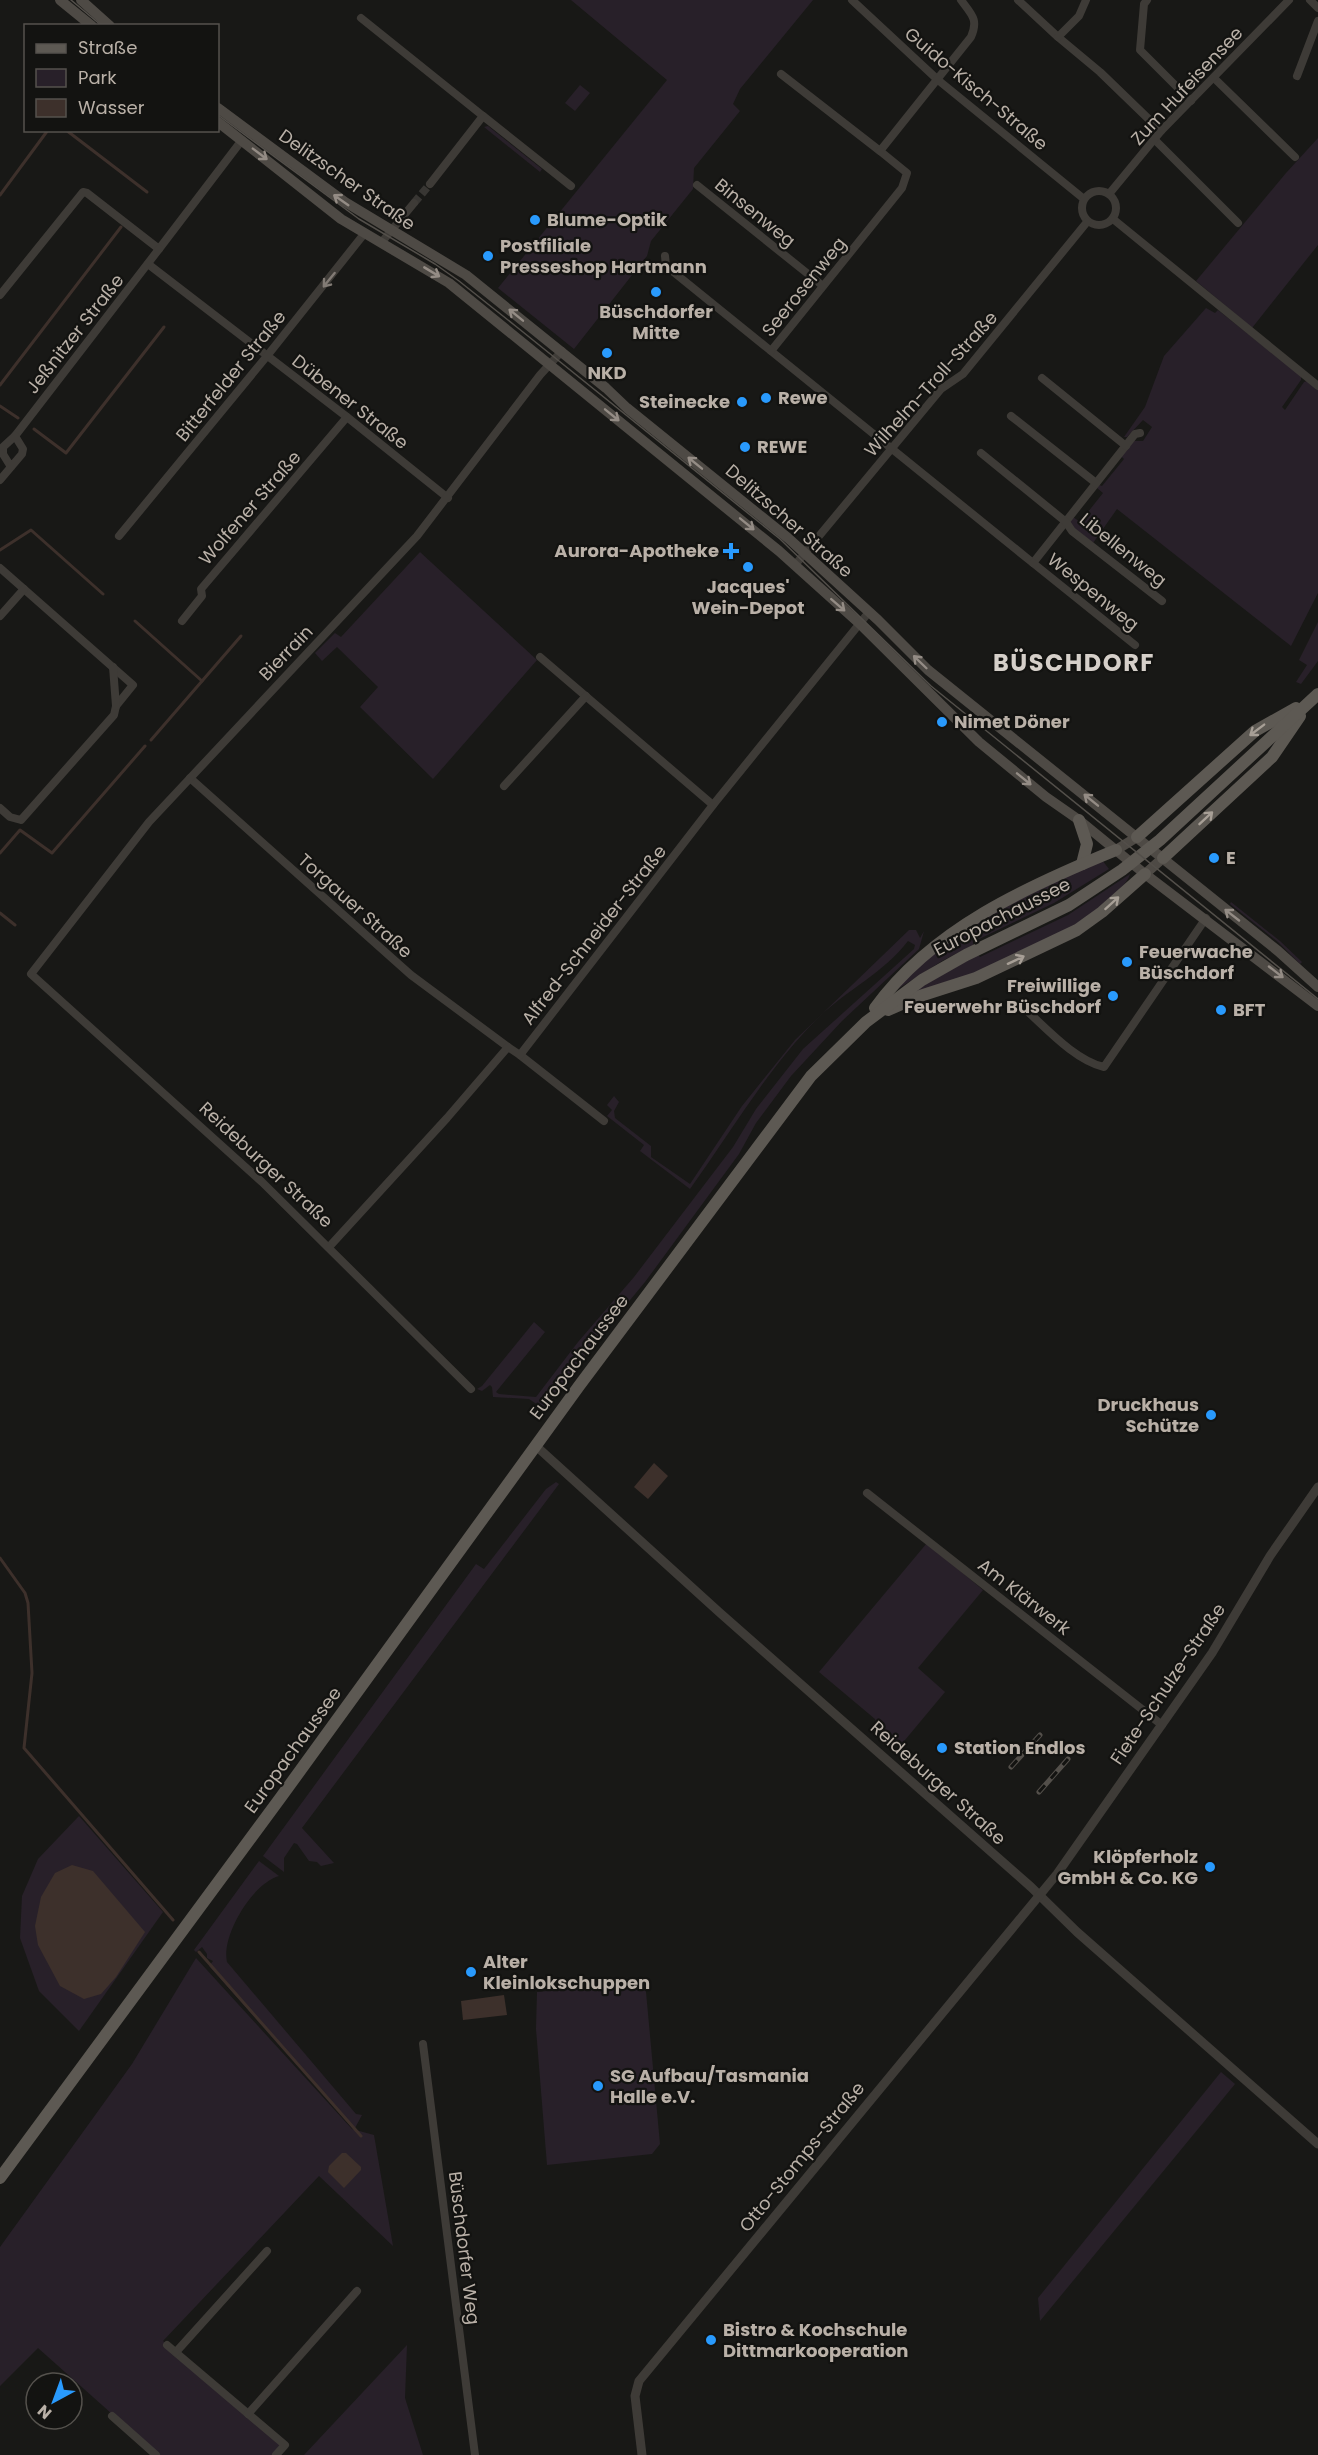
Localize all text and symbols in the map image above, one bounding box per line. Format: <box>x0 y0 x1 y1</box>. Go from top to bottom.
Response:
street label: Guido-Kisch-Straße <box>899 21 1053 156</box>
street label: Zum Hufeisensee <box>1125 21 1248 150</box>
legend <box>24 24 219 132</box>
text: Straße <box>78 35 137 60</box>
text: Park <box>78 65 117 90</box>
text: Wasser <box>78 95 145 120</box>
street label: Delitzscher Straße <box>274 123 421 236</box>
one-way arrow <box>251 147 267 160</box>
street label: Binsenweg <box>710 172 801 253</box>
one-way arrow <box>334 194 350 206</box>
place label: Blume-Optik <box>547 207 668 232</box>
marker: Blume-Optik <box>528 213 542 227</box>
street label: Seerosenweg <box>756 232 851 342</box>
place label: Postfiliale Presseshop Hartmann <box>500 233 707 279</box>
marker: Postfiliale Presseshop Hartmann <box>481 249 495 263</box>
one-way arrow <box>423 267 440 279</box>
street label: Jeßnitzer Straße <box>20 269 129 399</box>
one-way arrow <box>322 272 335 288</box>
marker: Büschdorfer Mitte <box>649 285 663 299</box>
place label: Büschdorfer Mitte <box>599 299 713 345</box>
street label: Bitterfelder Straße <box>170 305 291 447</box>
street label: Wilhelm-Troll-Straße <box>858 305 1003 462</box>
one-way arrow <box>508 308 524 321</box>
marker: NKD <box>600 346 614 360</box>
street label: Dübener Straße <box>287 348 414 455</box>
place label: NKD <box>587 360 627 385</box>
place label: Rewe <box>778 385 828 410</box>
place label: Steinecke <box>639 389 730 414</box>
marker: Rewe <box>759 391 773 405</box>
marker: Steinecke <box>735 395 749 409</box>
one-way arrow <box>604 409 620 422</box>
place label: REWE <box>757 434 807 459</box>
marker: REWE <box>738 440 752 454</box>
street label: Wolfener Straße <box>193 445 306 570</box>
one-way arrow <box>688 456 703 470</box>
street label: Delitzscher Straße <box>720 458 858 583</box>
street label: Libellenweg <box>1075 507 1172 592</box>
one-way arrow <box>739 517 754 531</box>
place label: Aurora-Apotheke <box>554 538 719 563</box>
marker: Aurora-Apotheke <box>724 544 738 558</box>
street label: Wespenweg <box>1042 547 1144 636</box>
marker: Jacques' Wein-Depot <box>741 560 755 574</box>
place label: Jacques' Wein-Depot <box>691 574 805 620</box>
one-way arrow <box>830 598 846 611</box>
street label: Bierrain <box>253 619 318 686</box>
district label: BÜSCHDORF <box>993 646 1155 679</box>
one-way arrow <box>912 655 927 669</box>
place label: Nimet Döner <box>954 709 1070 734</box>
marker: Nimet Döner <box>935 715 949 729</box>
one-way arrow <box>1249 724 1265 737</box>
one-way arrow <box>1016 772 1031 786</box>
one-way arrow <box>1083 794 1099 807</box>
one-way arrow <box>1198 812 1213 826</box>
street label: Alfred-Schneider-Straße <box>515 840 672 1030</box>
place label: E <box>1226 845 1236 870</box>
street label: Torgauer Straße <box>293 848 418 964</box>
marker: E <box>1207 851 1221 865</box>
street label: Europachaussee <box>929 871 1075 962</box>
one-way arrow <box>1104 896 1119 910</box>
one-way arrow <box>1224 909 1240 922</box>
place label: Feuerwache Büschdorf <box>1139 939 1253 985</box>
one-way arrow <box>1007 953 1025 965</box>
marker: Feuerwache Büschdorf <box>1120 955 1134 969</box>
one-way arrow <box>1267 966 1283 979</box>
place label: Freiwillige Feuerwehr Büschdorf <box>904 973 1102 1019</box>
marker: Freiwillige Feuerwehr Büschdorf <box>1106 989 1120 1003</box>
place label: BFT <box>1233 997 1266 1022</box>
marker: BFT <box>1214 1003 1228 1017</box>
street label: Reideburger Straße <box>194 1096 339 1233</box>
street label: Europachaussee <box>523 1289 634 1424</box>
place label: Druckhaus Schütze <box>1098 1392 1199 1438</box>
marker: Druckhaus Schütze <box>1204 1408 1218 1422</box>
street label: Am Klärwerk <box>973 1552 1076 1641</box>
street label: Fiete-Schulze-Straße <box>1104 1598 1231 1769</box>
street label: Europachaussee <box>238 1681 347 1818</box>
street label: Reideburger Straße <box>865 1715 1012 1850</box>
place label: Station Endlos <box>954 1735 1086 1760</box>
marker: Station Endlos <box>935 1741 949 1755</box>
place label: Klöpferholz GmbH & Co. KG <box>1058 1844 1198 1890</box>
marker: Klöpferholz GmbH & Co. KG <box>1203 1860 1217 1874</box>
place label: Alter Kleinlokschuppen <box>483 1949 650 1995</box>
marker: Alter Kleinlokschuppen <box>464 1965 478 1979</box>
place label: SG Aufbau/Tasmania Halle e.V. <box>610 2063 809 2109</box>
street label: Otto-Stomps-Straße <box>733 2076 870 2237</box>
marker: SG Aufbau/Tasmania Halle e.V. <box>591 2079 605 2093</box>
street label: Büschdorfer Weg <box>443 2170 486 2326</box>
place label: Bistro & Kochschule Dittmarkooperation <box>723 2317 909 2363</box>
marker: Bistro & Kochschule Dittmarkooperation <box>704 2333 718 2347</box>
north arrow <box>24 2371 84 2431</box>
text: N <box>32 2399 57 2425</box>

